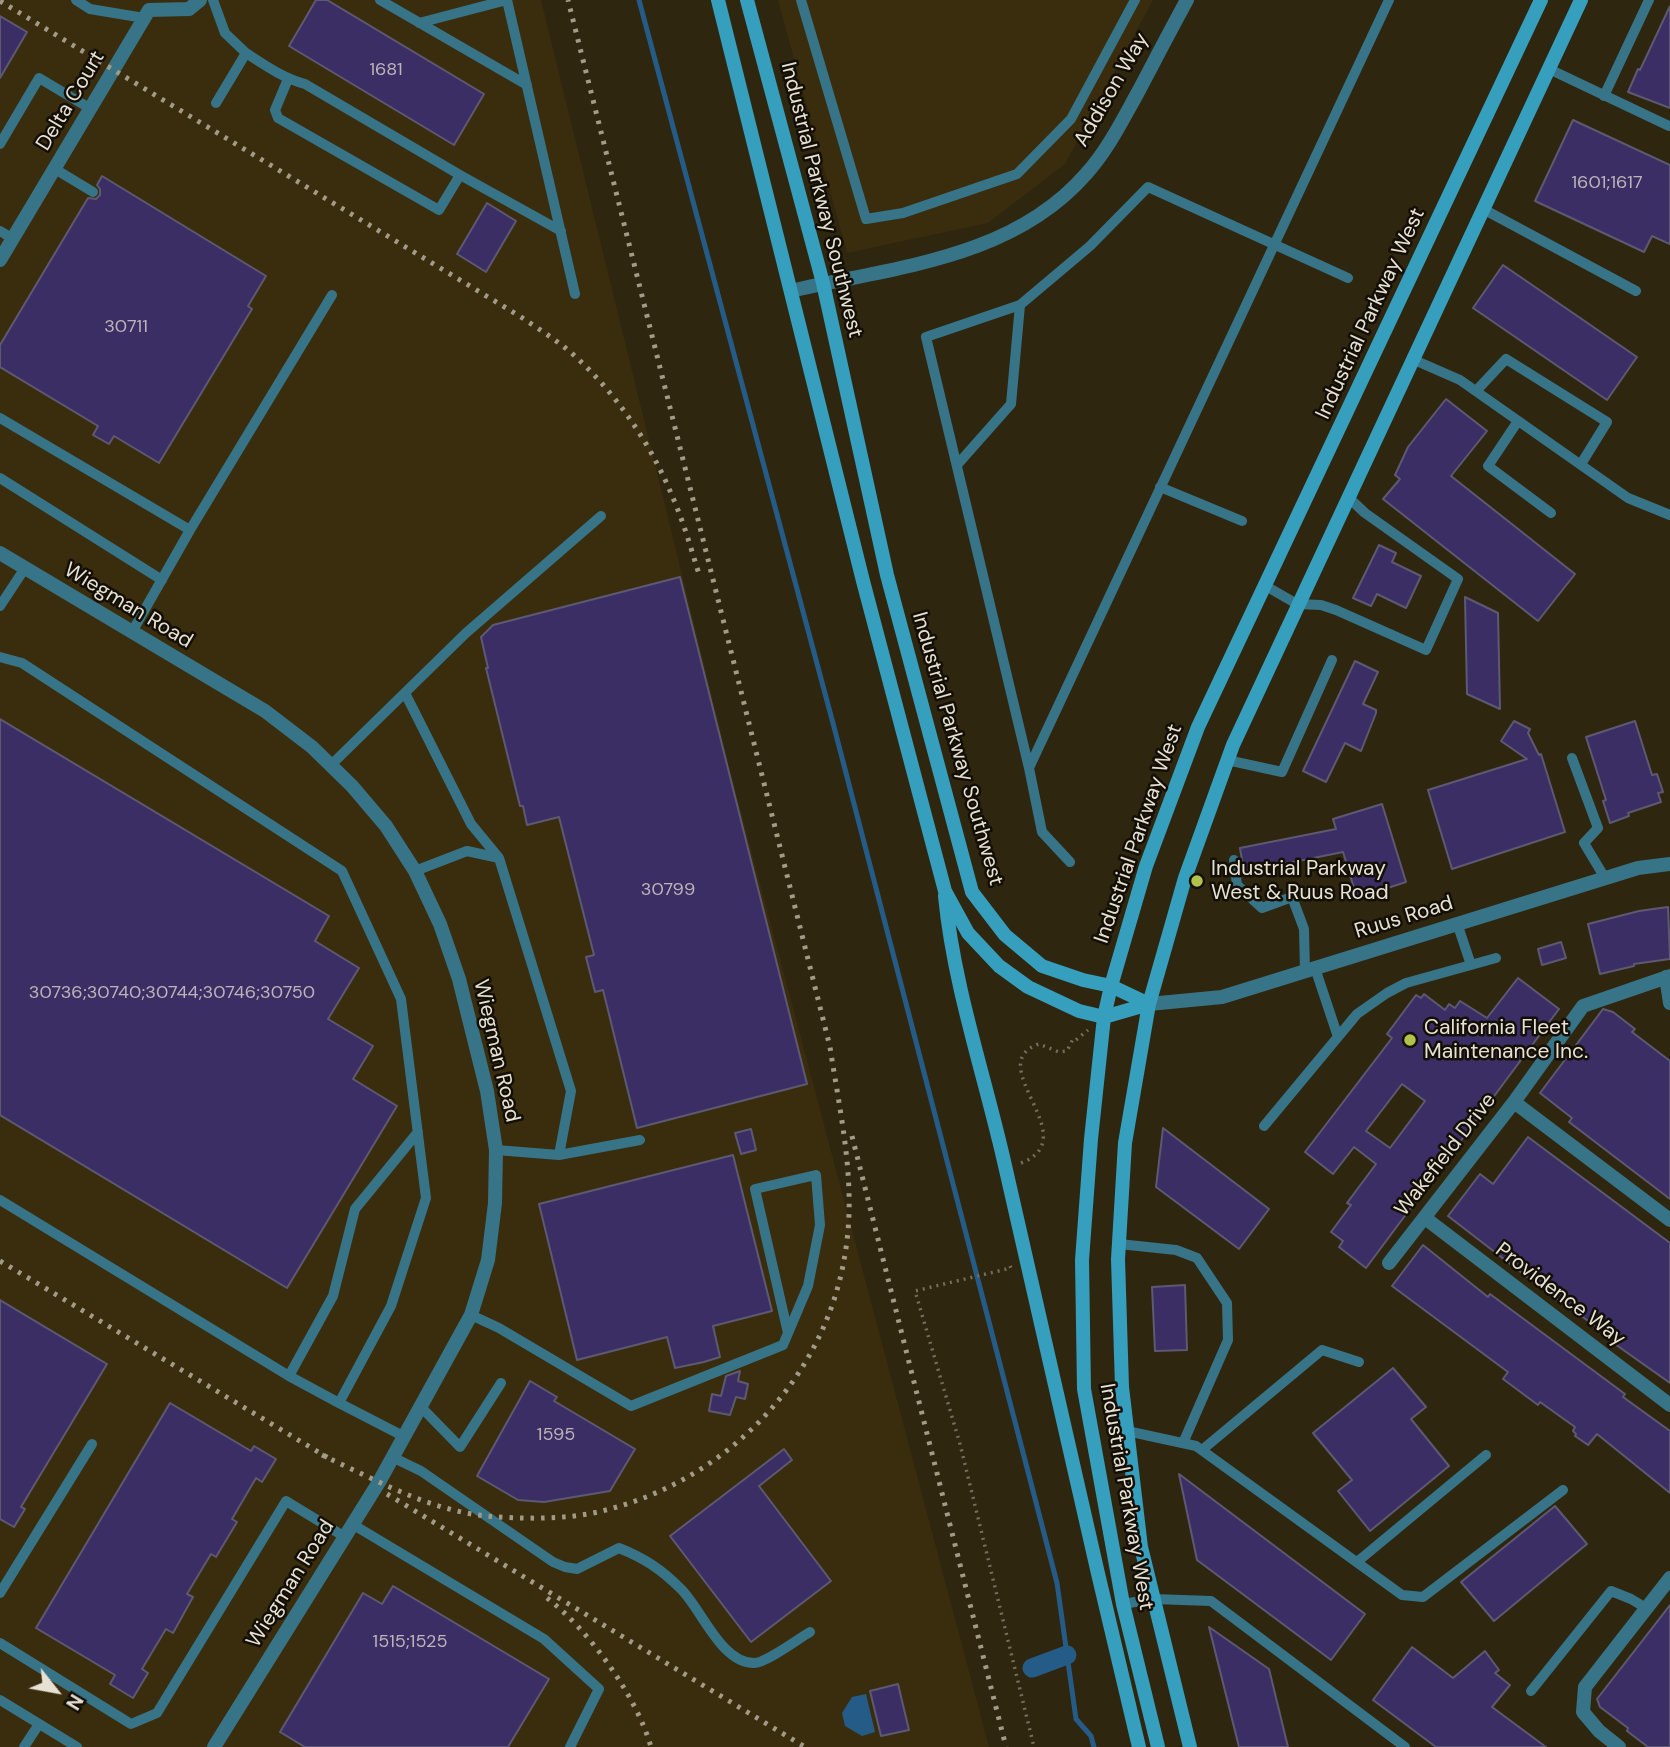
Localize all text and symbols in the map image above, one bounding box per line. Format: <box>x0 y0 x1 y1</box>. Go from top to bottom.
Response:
street label: Addison Way <box>1069 29 1155 151</box>
street label: Delta Court <box>31 47 111 155</box>
house number: 1681 <box>369 59 403 81</box>
street label: Industrial Parkway Southwest <box>775 60 867 340</box>
house number: 1601;1617 <box>1571 172 1643 194</box>
street label: Industrial Parkway West <box>1311 204 1431 424</box>
house number: 30711 <box>104 316 148 338</box>
street label: Wiegman Road <box>59 558 197 654</box>
street label: Industrial Parkway Southwest <box>906 609 1008 889</box>
street label: Industrial Parkway West <box>1090 721 1188 947</box>
place label: Industrial Parkway West & Ruus Road <box>1211 856 1389 906</box>
marker: Industrial Parkway West & Ruus Road <box>1189 873 1205 889</box>
house number: 30799 <box>641 879 695 901</box>
street label: Ruus Road <box>1352 891 1456 945</box>
street label: Wiegman Road <box>467 977 525 1125</box>
house number: 30736;30740;30744;30746;30750 <box>29 982 315 1004</box>
place label: California Fleet Maintenance Inc. <box>1424 1015 1588 1065</box>
marker: California Fleet Maintenance Inc. <box>1402 1032 1418 1048</box>
street label: Wakefield Drive <box>1390 1088 1502 1222</box>
street label: Providence Way <box>1490 1238 1630 1352</box>
street label: Industrial Parkway West <box>1094 1382 1158 1612</box>
house number: 1595 <box>537 1424 575 1446</box>
street label: Wiegman Road <box>242 1516 340 1652</box>
house number: 1515;1525 <box>373 1631 447 1653</box>
north arrow <box>21 1656 91 1726</box>
text: N <box>60 1690 89 1714</box>

